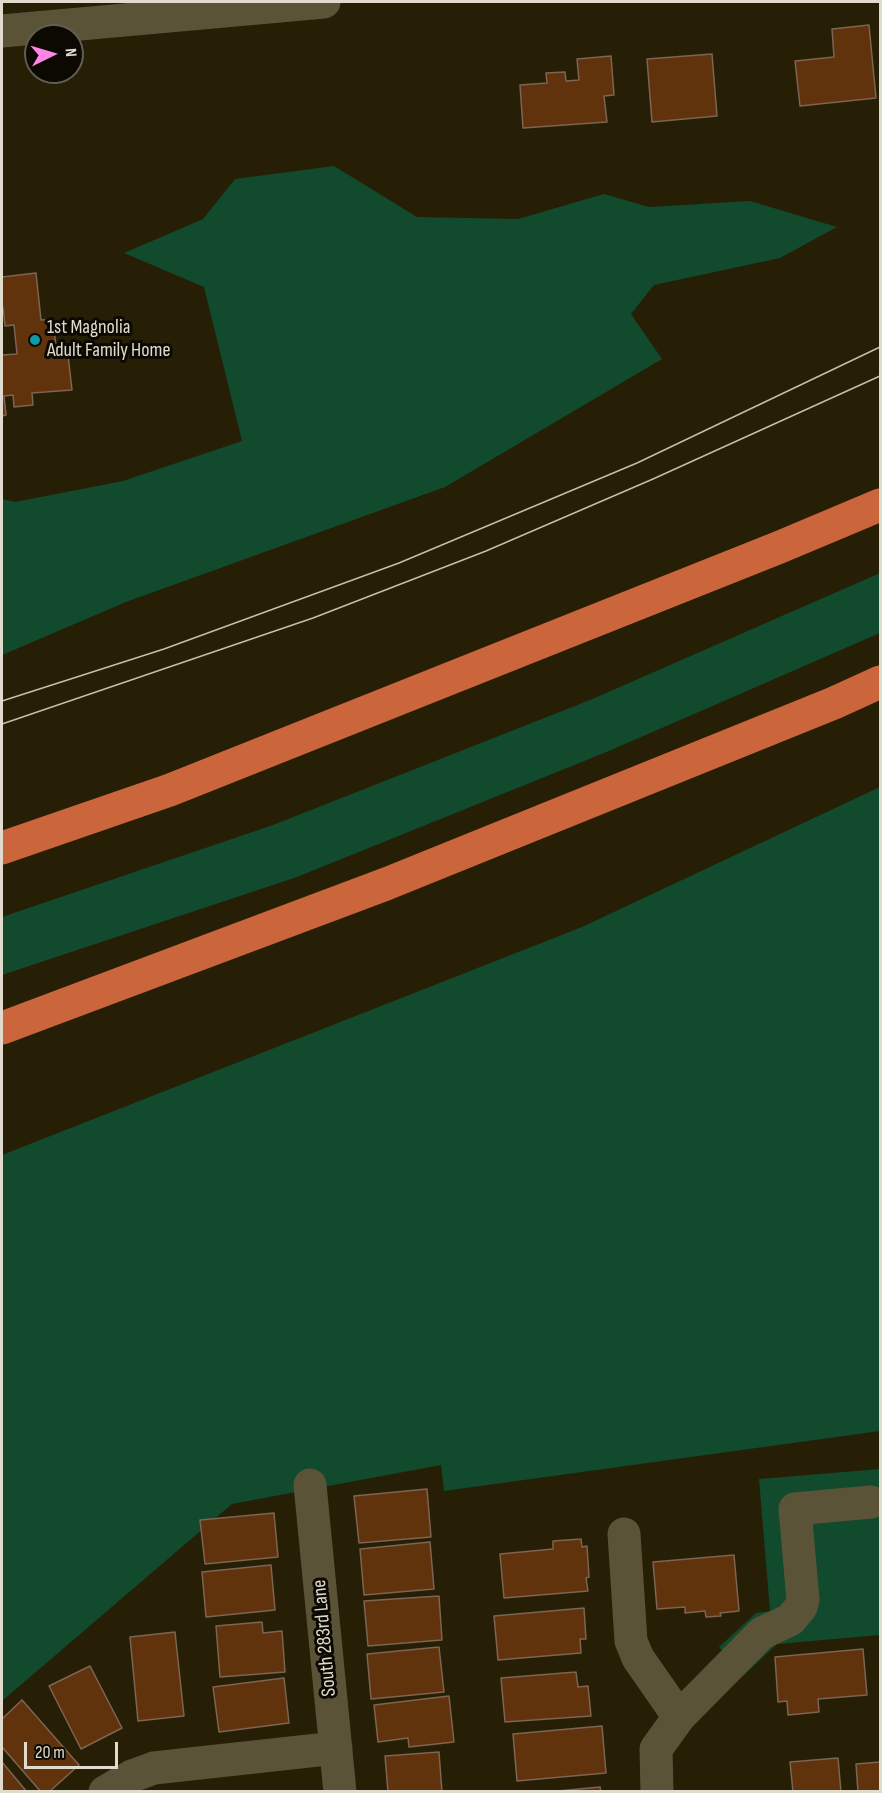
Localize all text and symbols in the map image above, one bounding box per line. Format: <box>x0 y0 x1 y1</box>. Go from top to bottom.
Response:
north arrow <box>24 24 84 84</box>
text: N <box>61 47 80 58</box>
place label: 1st Magnolia Adult Family Home <box>47 316 170 363</box>
marker: 1st Magnolia Adult Family Home <box>28 333 42 347</box>
street label: South 283rd Lane <box>308 1579 342 1697</box>
scale bar <box>27 1730 122 1768</box>
text: 20 m <box>35 1742 65 1763</box>

